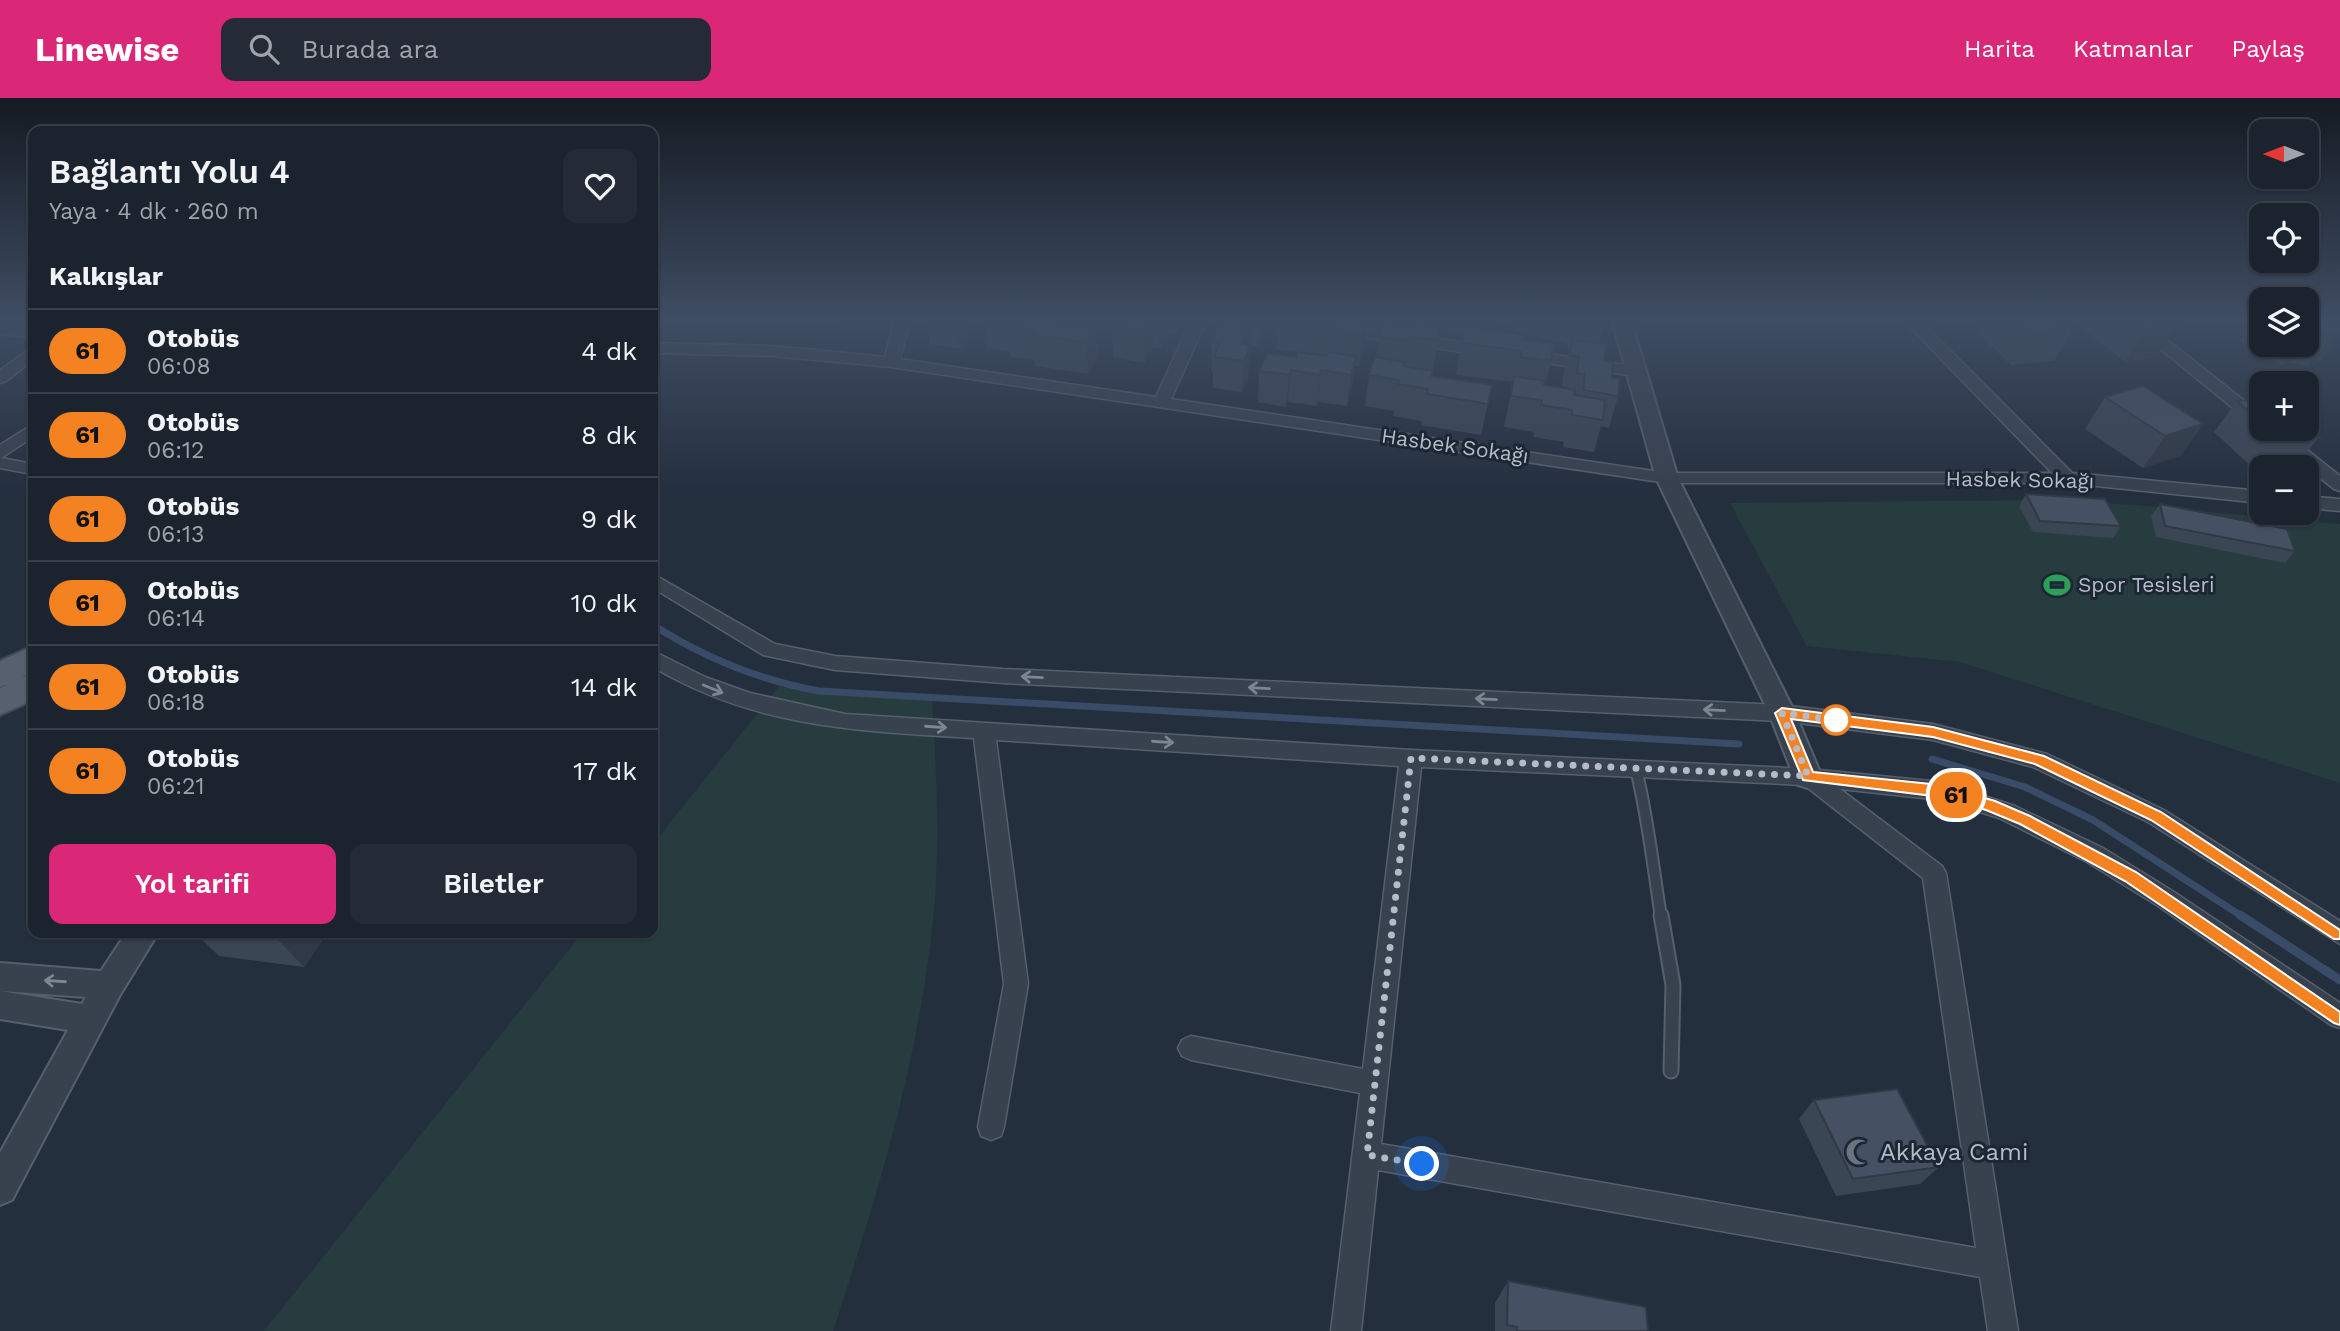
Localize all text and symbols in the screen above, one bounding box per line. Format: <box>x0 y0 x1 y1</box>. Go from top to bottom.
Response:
search box <box>221 18 711 81</box>
text: Linewise <box>35 30 179 69</box>
icon: search <box>245 30 283 68</box>
text: Burada ara <box>301 34 438 64</box>
text: Harita <box>1964 35 2035 63</box>
text: Katmanlar <box>2073 35 2194 63</box>
text: Paylaş <box>2232 35 2305 63</box>
north arrow <box>2249 119 2319 189</box>
map controls <box>2249 119 2319 525</box>
button: heart <box>563 149 637 223</box>
text: Bağlantı Yolu 4 <box>49 152 290 191</box>
text: Yaya · 4 dk · 260 m <box>49 198 259 225</box>
button: locate <box>2249 203 2319 273</box>
text: Kalkışlar <box>49 261 163 291</box>
button: layers <box>2249 287 2319 357</box>
text: Otobüs <box>147 323 239 353</box>
text: 4 dk <box>581 336 637 366</box>
text: 61 <box>75 337 100 365</box>
text: 06:08 <box>147 353 211 380</box>
button: + <box>2249 371 2319 441</box>
text: Otobüs <box>147 407 239 437</box>
text: 8 dk <box>581 420 637 450</box>
text: 61 <box>75 421 100 449</box>
street label: Hasbek Sokağı <box>1380 423 1530 468</box>
text: 06:12 <box>147 437 204 464</box>
button: − <box>2249 455 2319 525</box>
street label: Hasbek Sokağı <box>1946 466 2094 493</box>
text: Otobüs <box>147 491 239 521</box>
text: 9 dk <box>581 504 637 534</box>
text: 61 <box>75 505 100 533</box>
text: 06:13 <box>147 521 204 548</box>
sports icon: Spor Tesisleri <box>2042 570 2072 600</box>
place label: Spor Tesisleri <box>2078 572 2215 597</box>
text: Otobüs <box>147 575 239 605</box>
text: 10 dk <box>571 588 637 618</box>
text: 61 <box>75 589 100 617</box>
text: 06:14 <box>147 605 205 632</box>
text: Otobüs <box>147 659 239 689</box>
one-way arrow <box>1021 671 1044 684</box>
text: 14 dk <box>571 672 637 702</box>
text: 61 <box>75 673 100 701</box>
one-way arrow <box>1248 682 1271 695</box>
one-way arrow <box>702 684 724 697</box>
text: 06:18 <box>147 689 205 716</box>
one-way arrow <box>1476 692 1498 705</box>
one-way arrow <box>1702 703 1725 716</box>
unlabelled marker <box>1821 705 1851 735</box>
one-way arrow <box>924 721 947 734</box>
one-way arrow <box>1152 736 1174 749</box>
text: Otobüs <box>147 743 239 773</box>
text: 17 dk <box>573 756 637 786</box>
text: 61 <box>75 757 100 785</box>
line badge: 61 <box>1924 772 1988 818</box>
text: 06:21 <box>147 773 204 800</box>
text: 61 <box>1944 781 1968 809</box>
button: Yol tarifi <box>49 844 336 924</box>
button: Biletler <box>350 844 637 924</box>
one-way arrow <box>44 974 66 987</box>
mosque icon: Akkaya Cami <box>1844 1137 1874 1167</box>
place label: Akkaya Cami <box>1880 1138 2028 1166</box>
your location <box>1404 1146 1439 1181</box>

